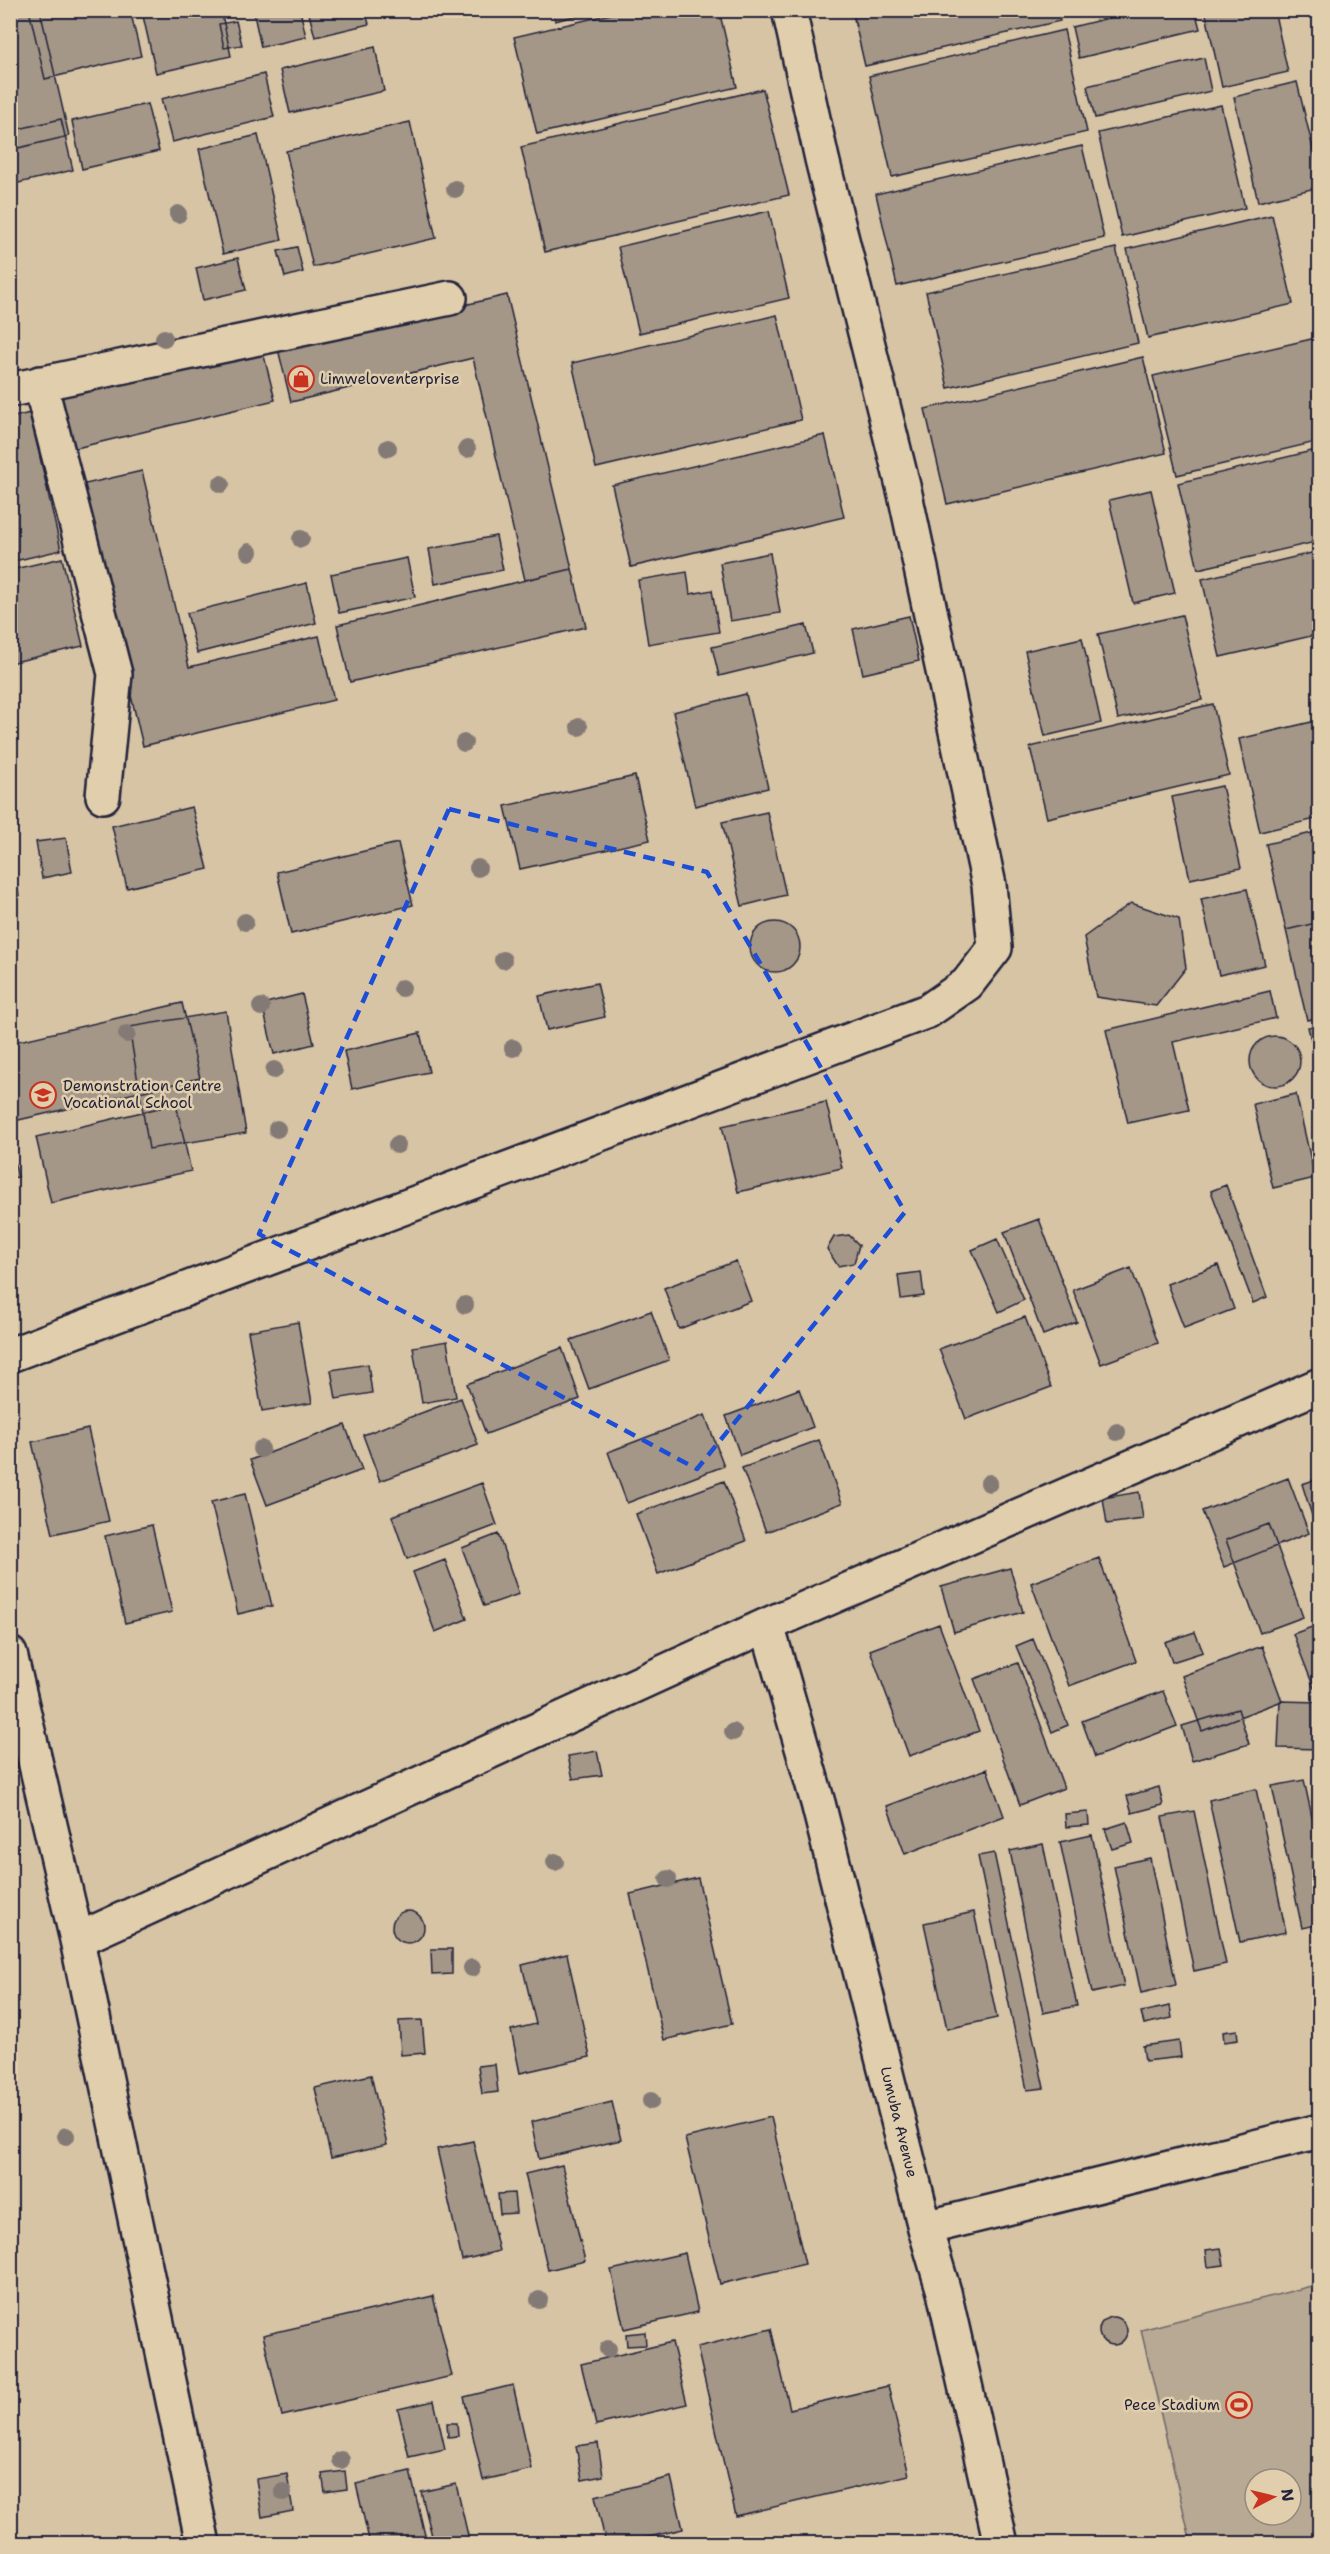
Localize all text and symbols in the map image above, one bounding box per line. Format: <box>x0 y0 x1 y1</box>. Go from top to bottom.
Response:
shop icon: Limweloventerprise <box>286 364 316 394</box>
place label: Limweloventerprise <box>320 369 460 389</box>
place label: Demonstration Centre Vocational School <box>63 1076 222 1113</box>
school or university icon: Demonstration Centre Vocational School <box>28 1080 58 1110</box>
street label: Lumuba Avenue <box>876 2064 922 2180</box>
sports icon: Pece Stadium <box>1224 2390 1254 2420</box>
place label: Pece Stadium <box>1124 2395 1220 2415</box>
north arrow <box>1243 2467 1303 2527</box>
text: N <box>1276 2488 1299 2503</box>

